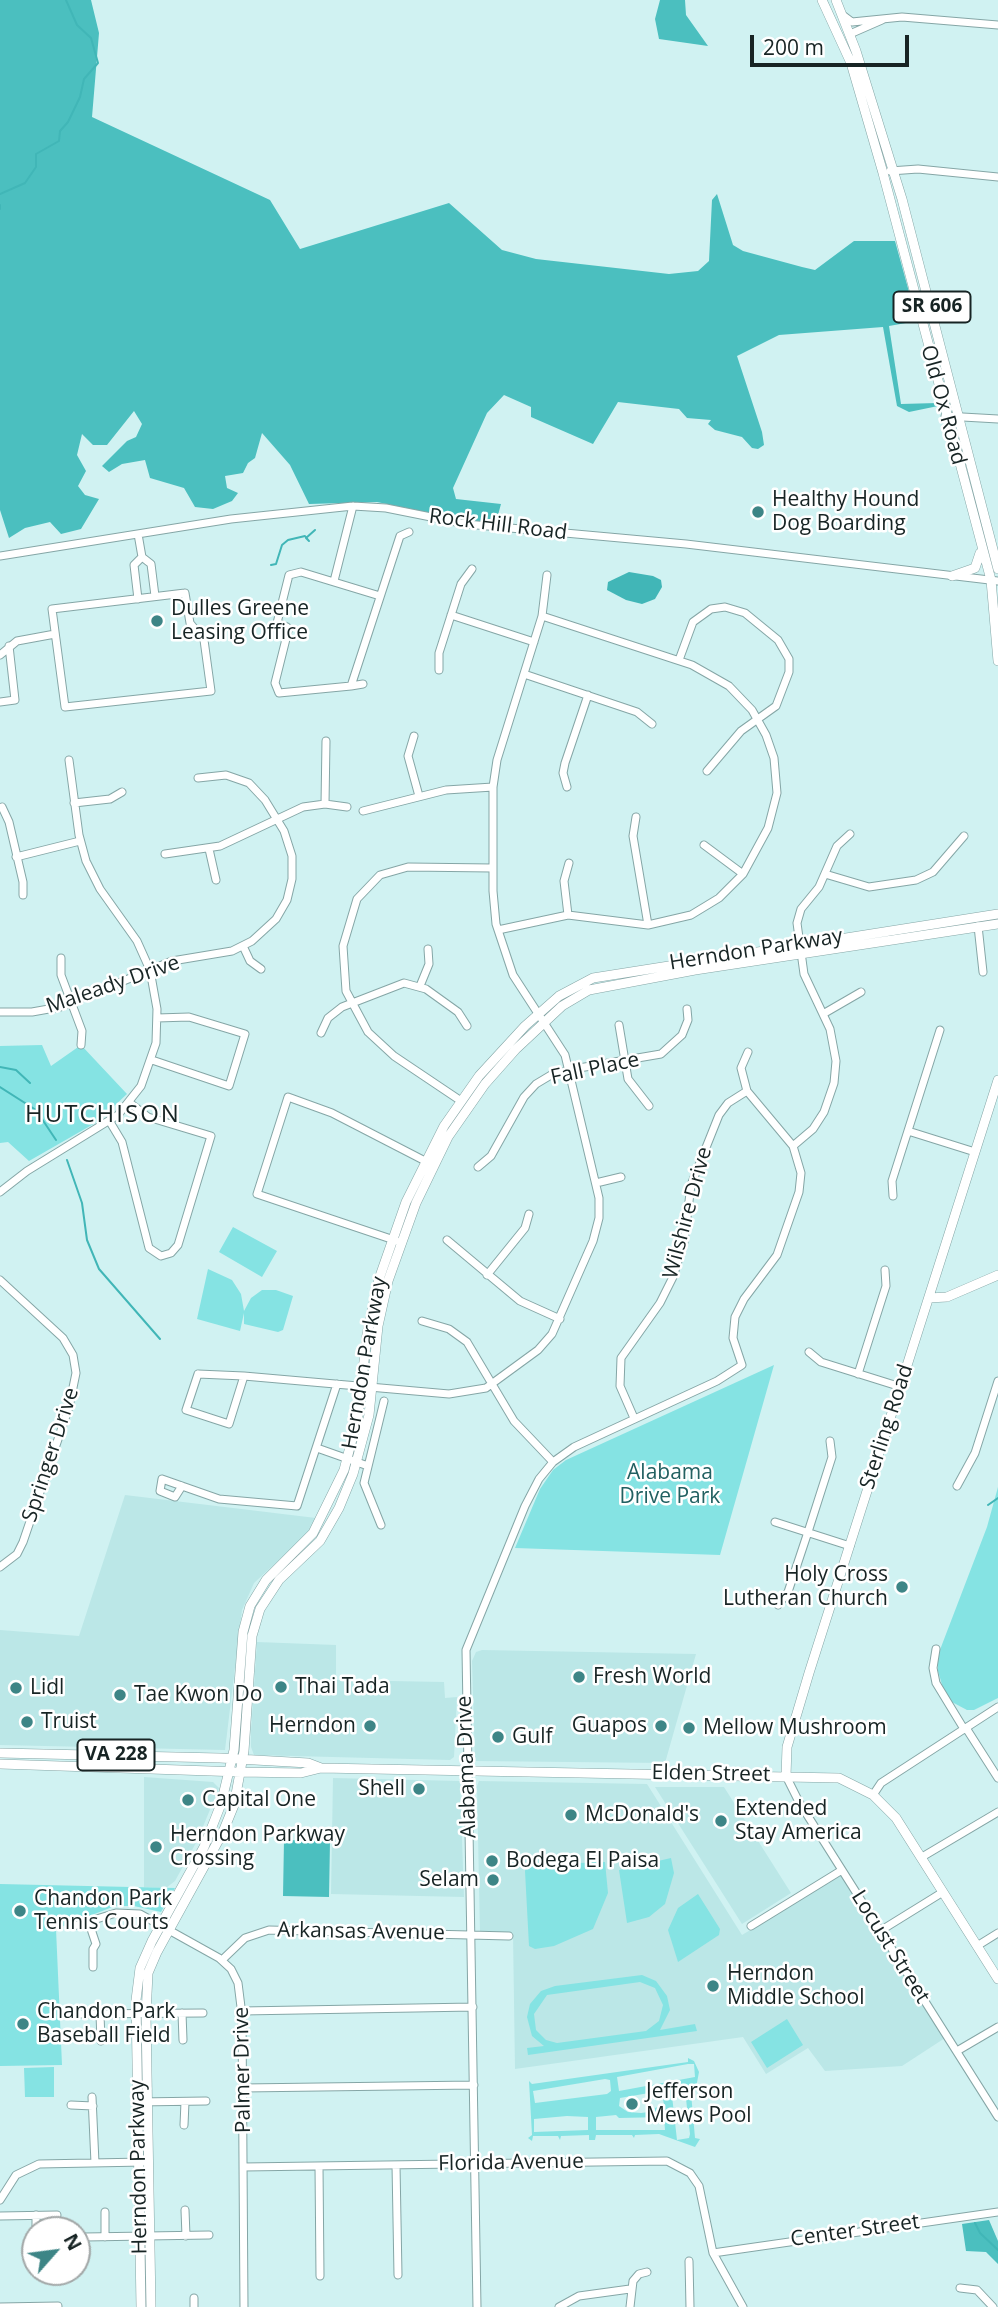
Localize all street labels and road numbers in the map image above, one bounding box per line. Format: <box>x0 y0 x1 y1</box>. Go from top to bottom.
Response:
road number: SR 606 <box>894 292 970 322</box>
street label: Old Ox Road <box>915 342 971 468</box>
street label: Rock Hill Road <box>427 504 569 546</box>
street label: Herndon Parkway <box>668 924 844 976</box>
street label: Maleady Drive <box>43 950 183 1020</box>
street label: Fall Place <box>548 1047 642 1091</box>
street label: Wilshire Drive <box>658 1144 718 1282</box>
street label: Herndon Parkway <box>337 1275 393 1451</box>
street label: Sterling Road <box>855 1361 919 1493</box>
street label: Springer Drive <box>17 1385 85 1525</box>
street label: Alabama Drive <box>452 1695 482 1839</box>
road number: VA 228 <box>78 1740 154 1770</box>
street label: Elden Street <box>651 1760 771 1788</box>
street label: Locust Street <box>845 1886 935 2008</box>
street label: Arkansas Avenue <box>277 1918 445 1946</box>
street label: Palmer Drive <box>229 2007 257 2133</box>
street label: Herndon Parkway <box>125 2079 153 2255</box>
street label: Florida Avenue <box>438 2149 584 2177</box>
street label: Center Street <box>789 2209 921 2253</box>

